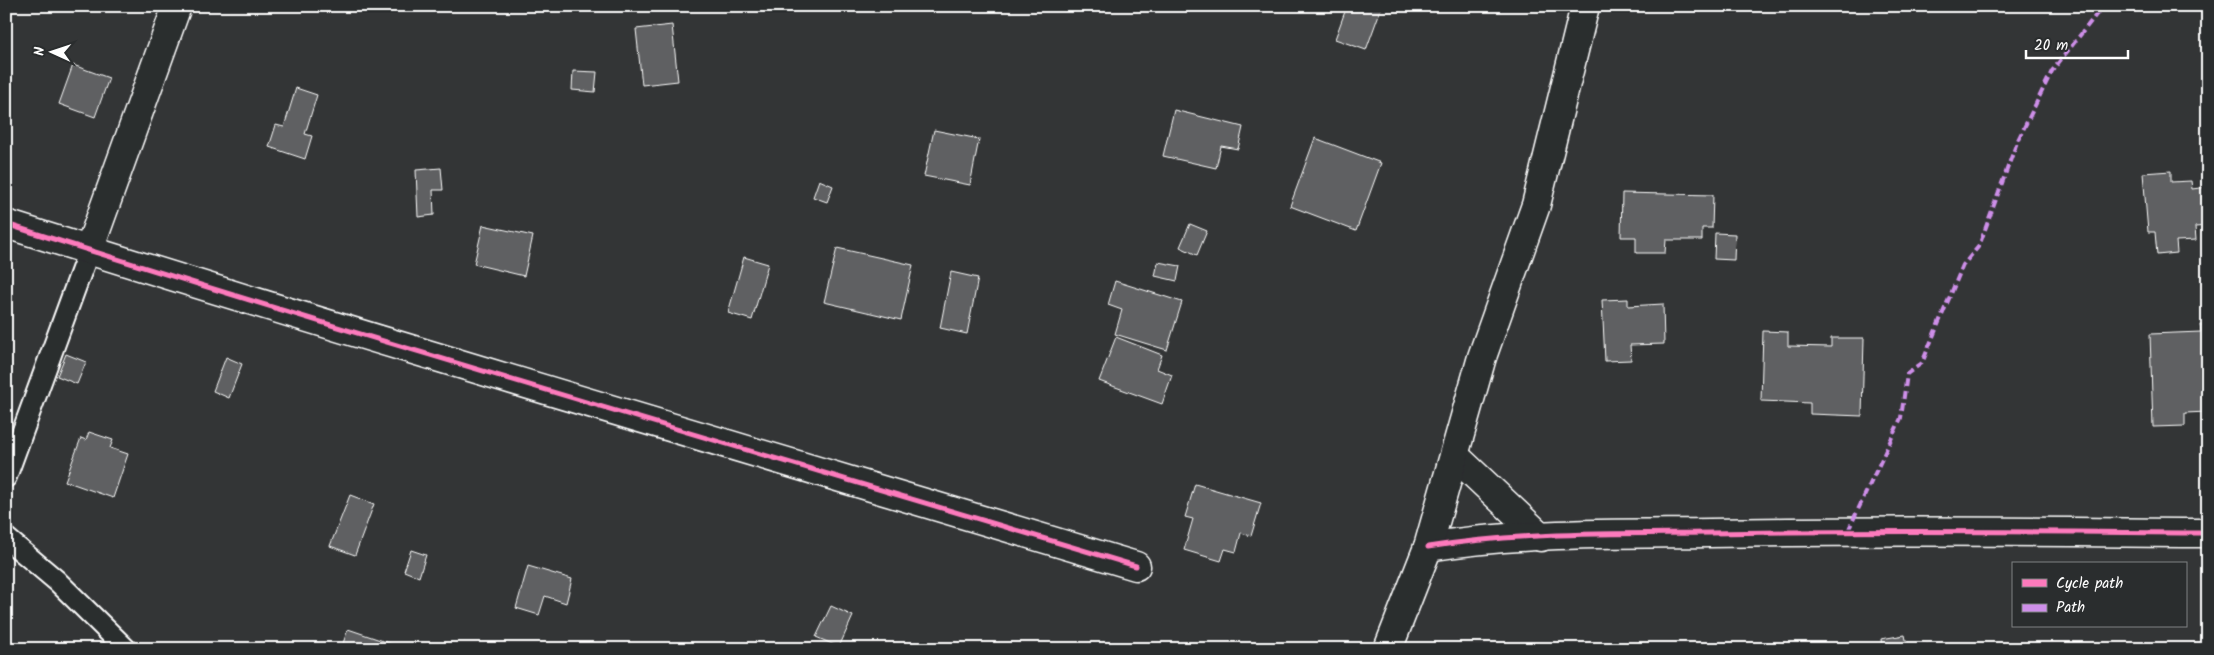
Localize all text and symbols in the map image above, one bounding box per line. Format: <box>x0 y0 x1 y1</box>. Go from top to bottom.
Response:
north arrow <box>28 28 78 78</box>
scale bar <box>2026 28 2129 60</box>
text: 20 m <box>2034 34 2068 58</box>
text: N <box>29 46 51 56</box>
legend <box>2012 562 2186 628</box>
text: Cycle path <box>2056 572 2123 596</box>
text: Path <box>2056 596 2085 620</box>

